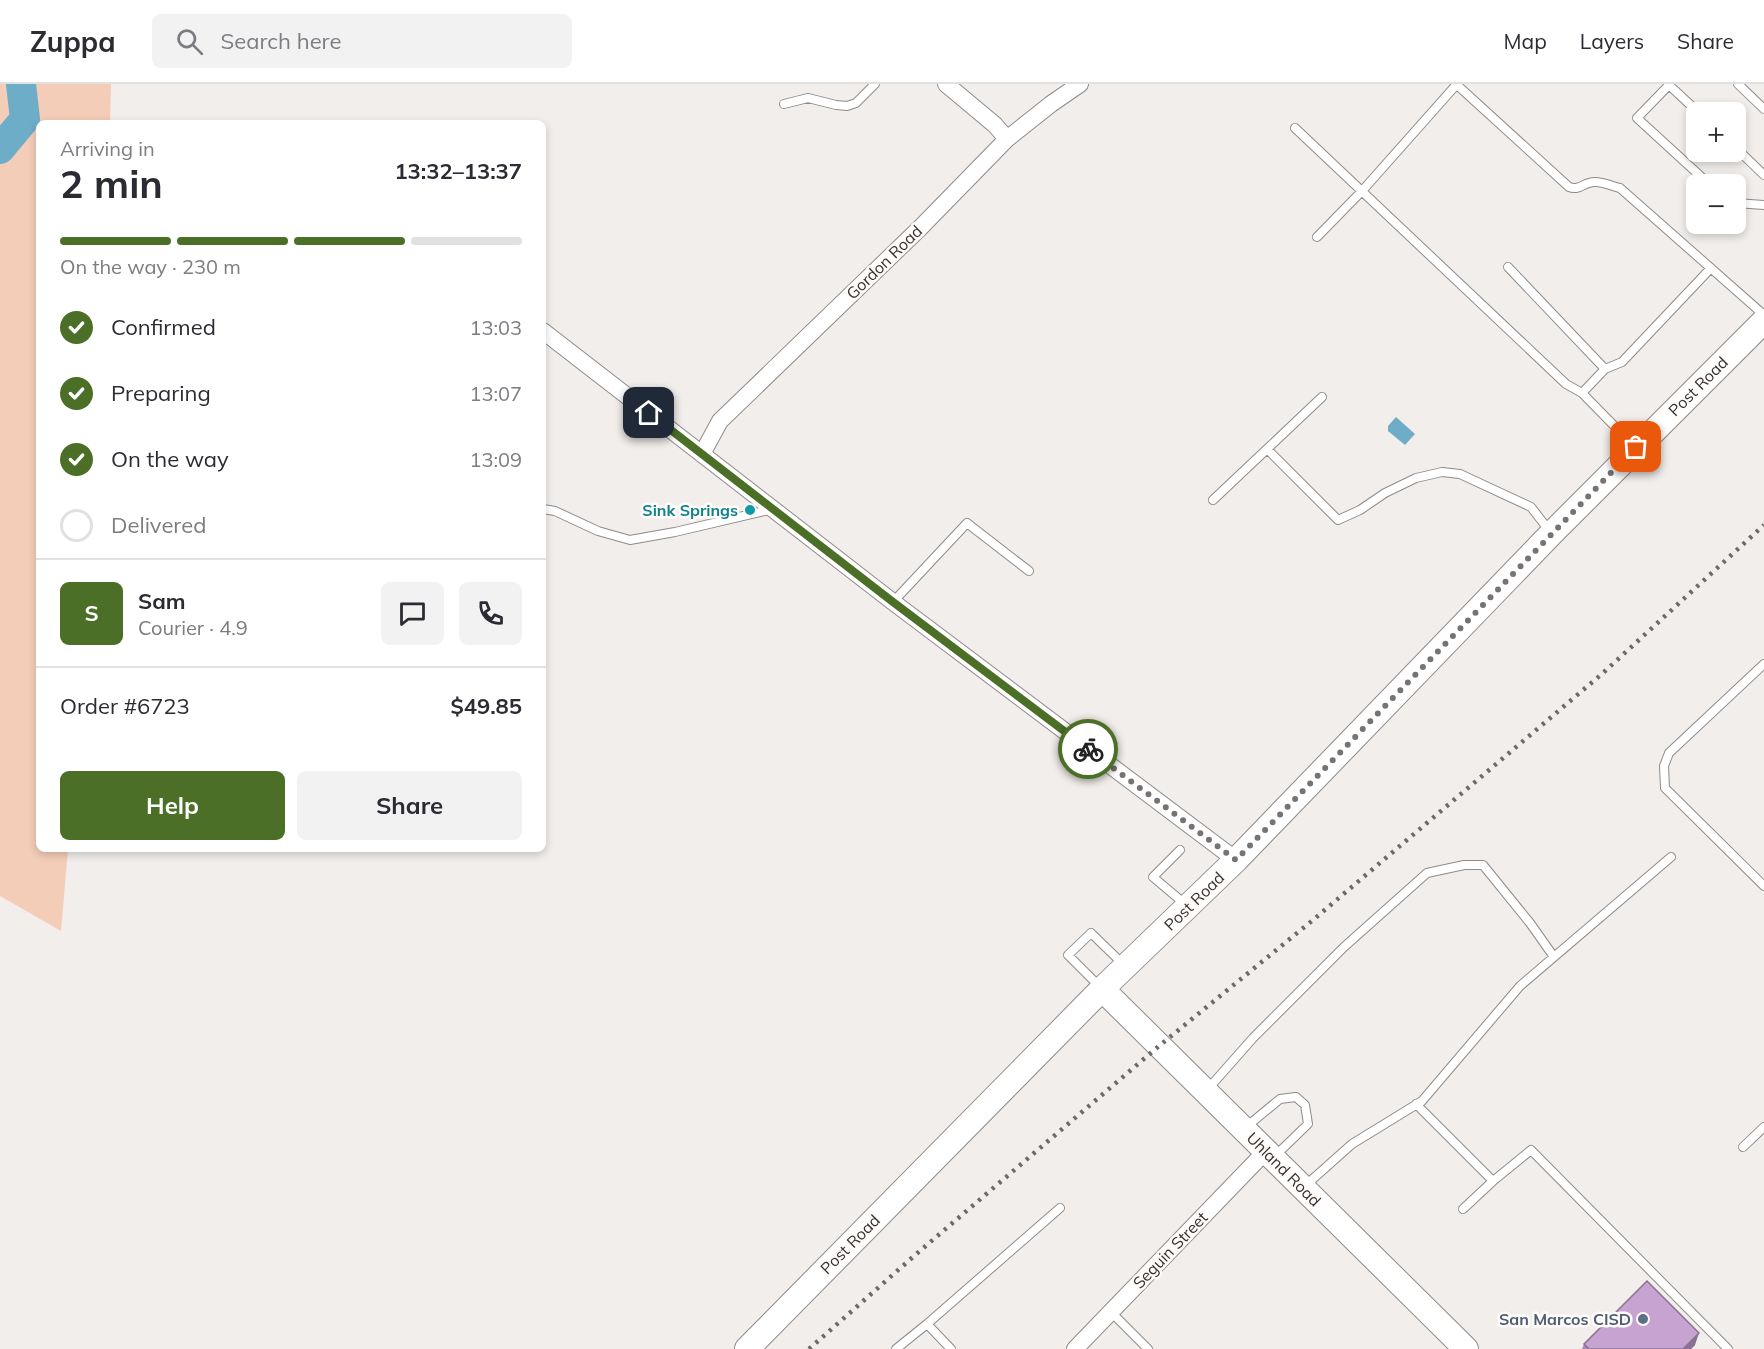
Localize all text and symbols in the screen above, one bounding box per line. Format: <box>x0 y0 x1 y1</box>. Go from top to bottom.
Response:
search box <box>152 14 572 68</box>
text: Zuppa <box>30 24 116 59</box>
icon: search <box>173 25 206 58</box>
text: Search here <box>221 27 341 55</box>
text: Map <box>1504 28 1547 54</box>
text: Layers <box>1580 28 1644 54</box>
text: Share <box>1677 28 1734 54</box>
map controls <box>1686 102 1746 234</box>
button: + <box>1686 102 1746 162</box>
text: Arriving in <box>60 136 155 161</box>
text: 13:32–13:37 <box>394 157 522 185</box>
text: 2 min <box>60 159 163 208</box>
button: − <box>1686 174 1746 234</box>
street label: Gordon Road <box>842 221 926 303</box>
text: On the way · 230 m <box>60 254 241 279</box>
icon: check <box>60 311 93 344</box>
text: Confirmed <box>111 313 216 341</box>
text: 13:03 <box>469 315 522 340</box>
street label: Post Road <box>1664 352 1732 420</box>
icon: check <box>60 377 93 410</box>
text: Preparing <box>111 379 211 407</box>
text: 13:07 <box>469 381 522 406</box>
pin <box>623 387 674 438</box>
icon: home <box>632 396 665 429</box>
pin <box>1610 421 1661 472</box>
icon: bag <box>1619 430 1652 463</box>
icon: check <box>60 443 93 476</box>
text: On the way <box>111 445 229 473</box>
text: 13:09 <box>469 447 522 472</box>
place label: Sink Springs <box>642 500 738 520</box>
marker: Sink Springs <box>743 503 757 517</box>
text: Delivered <box>111 511 206 539</box>
button: chat <box>381 582 444 645</box>
button: phone <box>459 582 522 645</box>
text: Sam <box>138 587 186 615</box>
text: S <box>84 599 99 627</box>
text: Courier · 4.9 <box>138 615 248 640</box>
text: Order #6723 <box>60 692 190 720</box>
text: $49.85 <box>451 692 522 720</box>
courier <box>1058 719 1118 779</box>
icon: bike <box>1072 733 1105 766</box>
button: Help <box>60 771 285 840</box>
button: Share <box>297 771 522 840</box>
street label: Post Road <box>1160 867 1228 935</box>
street label: Uhland Road <box>1243 1128 1325 1210</box>
street label: Seguin Street <box>1128 1207 1212 1293</box>
street label: Post Road <box>816 1210 884 1278</box>
place label: San Marcos CISD <box>1499 1309 1631 1329</box>
marker: San Marcos CISD <box>1636 1312 1650 1326</box>

